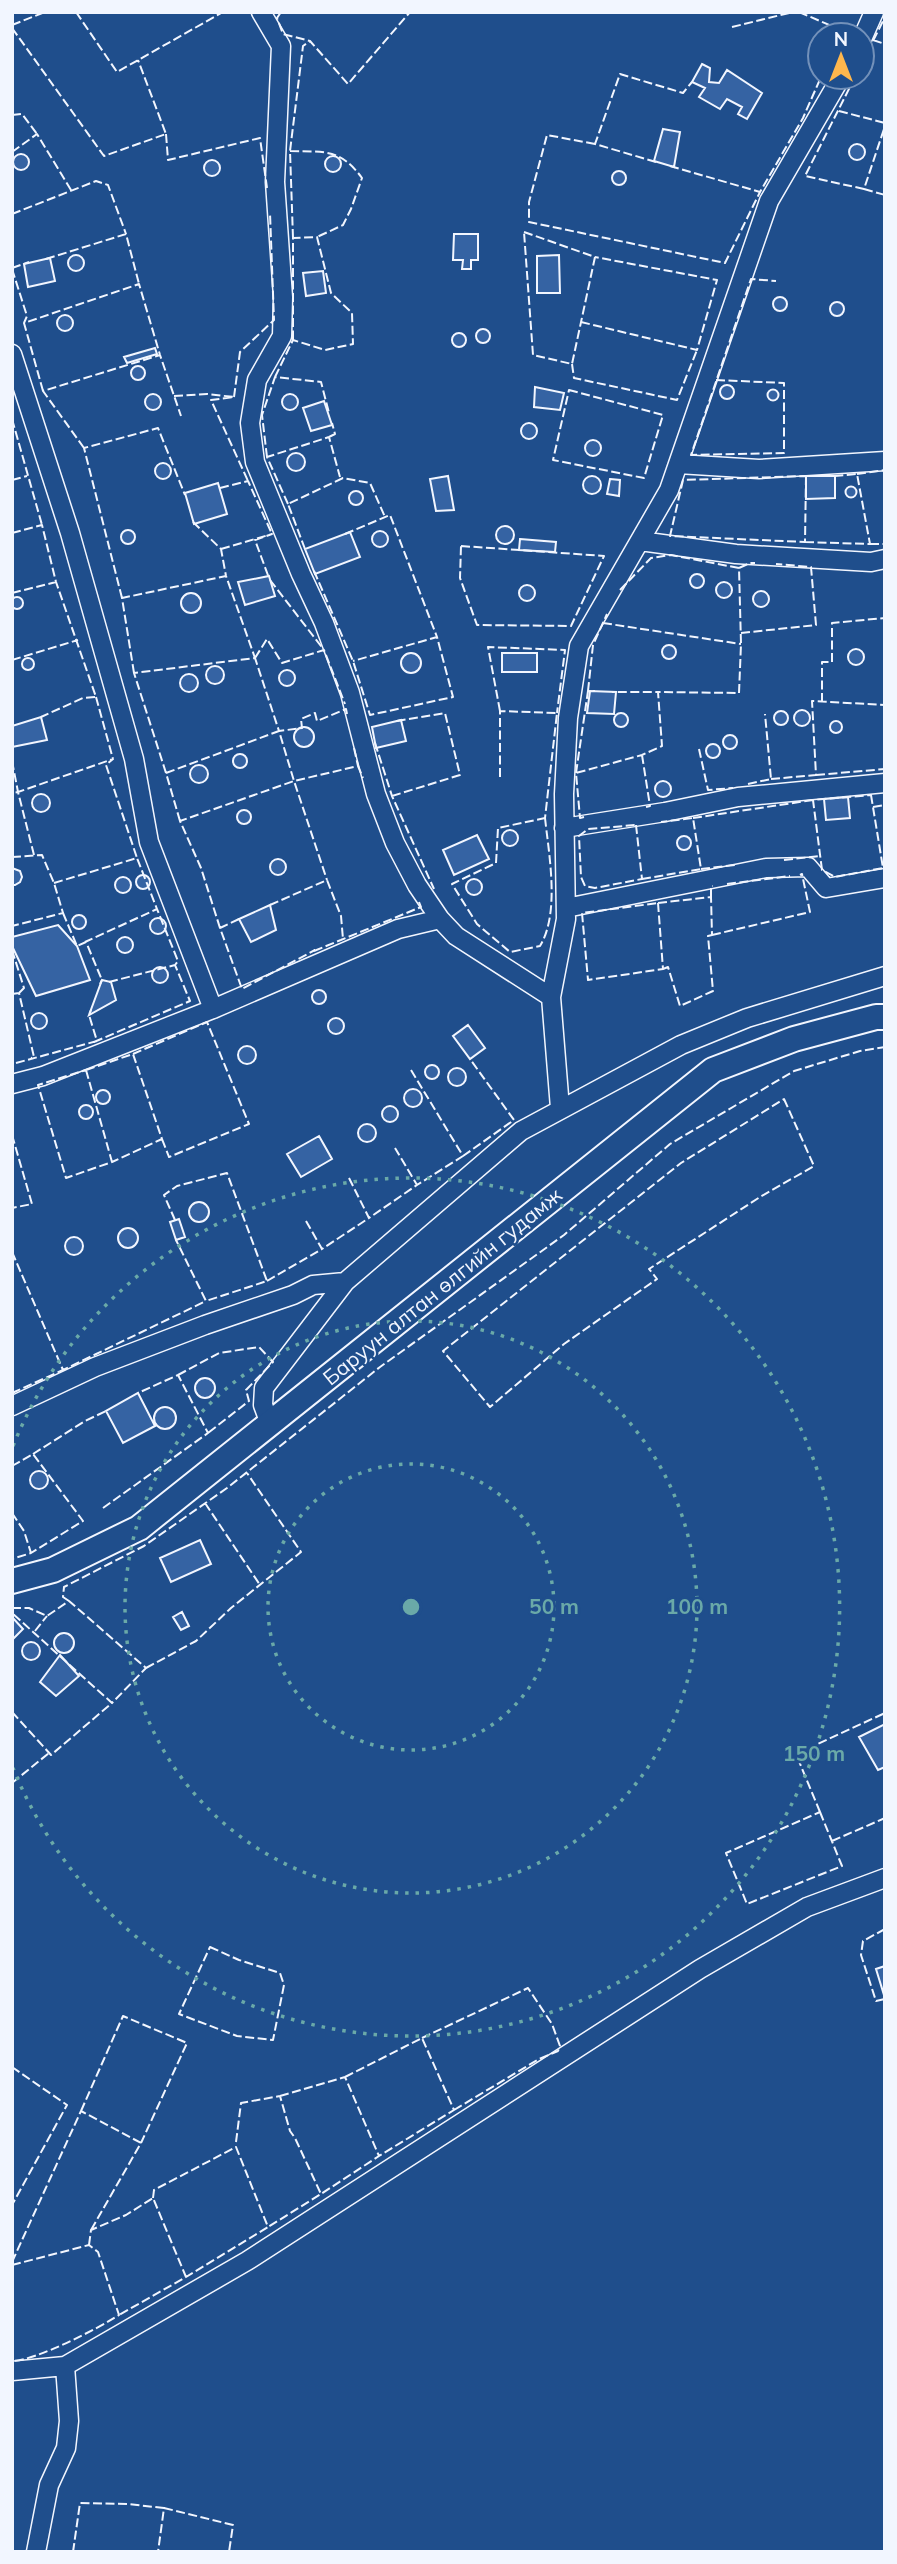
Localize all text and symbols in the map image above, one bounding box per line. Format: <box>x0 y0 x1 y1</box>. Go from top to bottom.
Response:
north arrow <box>806 21 876 91</box>
text: N <box>834 27 848 51</box>
street label: Баруун алтан өлгийн гудамж <box>317 1182 567 1390</box>
text: 50 m <box>529 1593 579 1619</box>
text: 100 m <box>666 1593 728 1619</box>
centre of rings <box>399 1595 423 1619</box>
text: 150 m <box>783 1740 845 1766</box>

